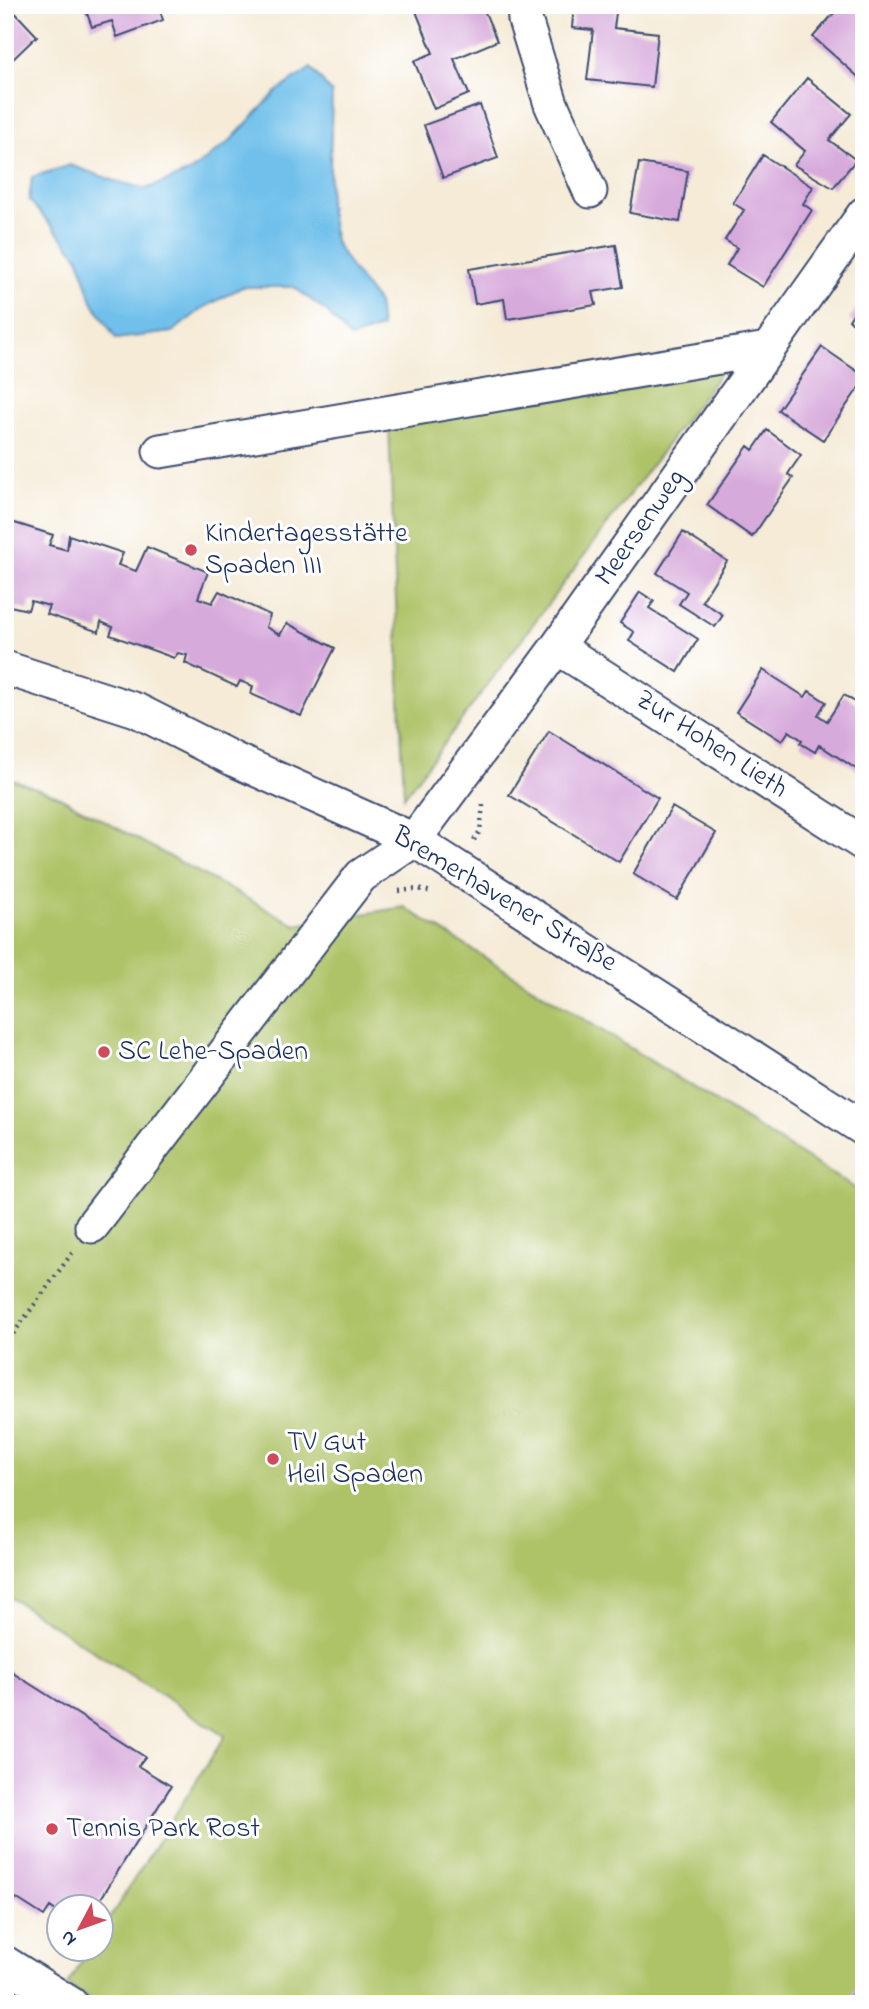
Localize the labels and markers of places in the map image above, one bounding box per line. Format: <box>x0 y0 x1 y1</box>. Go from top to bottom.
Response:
place label: Kindertagesstätte Spaden III <box>205 514 408 587</box>
marker: Kindertagesstätte Spaden III <box>183 542 199 558</box>
place label: SC Lehe-Spaden <box>118 1032 308 1073</box>
marker: SC Lehe-Spaden <box>96 1044 112 1060</box>
place label: TV Gut Heil Spaden <box>287 1423 423 1496</box>
marker: TV Gut Heil Spaden <box>265 1451 281 1467</box>
place label: Tennis Park Rost <box>66 1809 260 1850</box>
marker: Tennis Park Rost <box>44 1821 60 1837</box>

